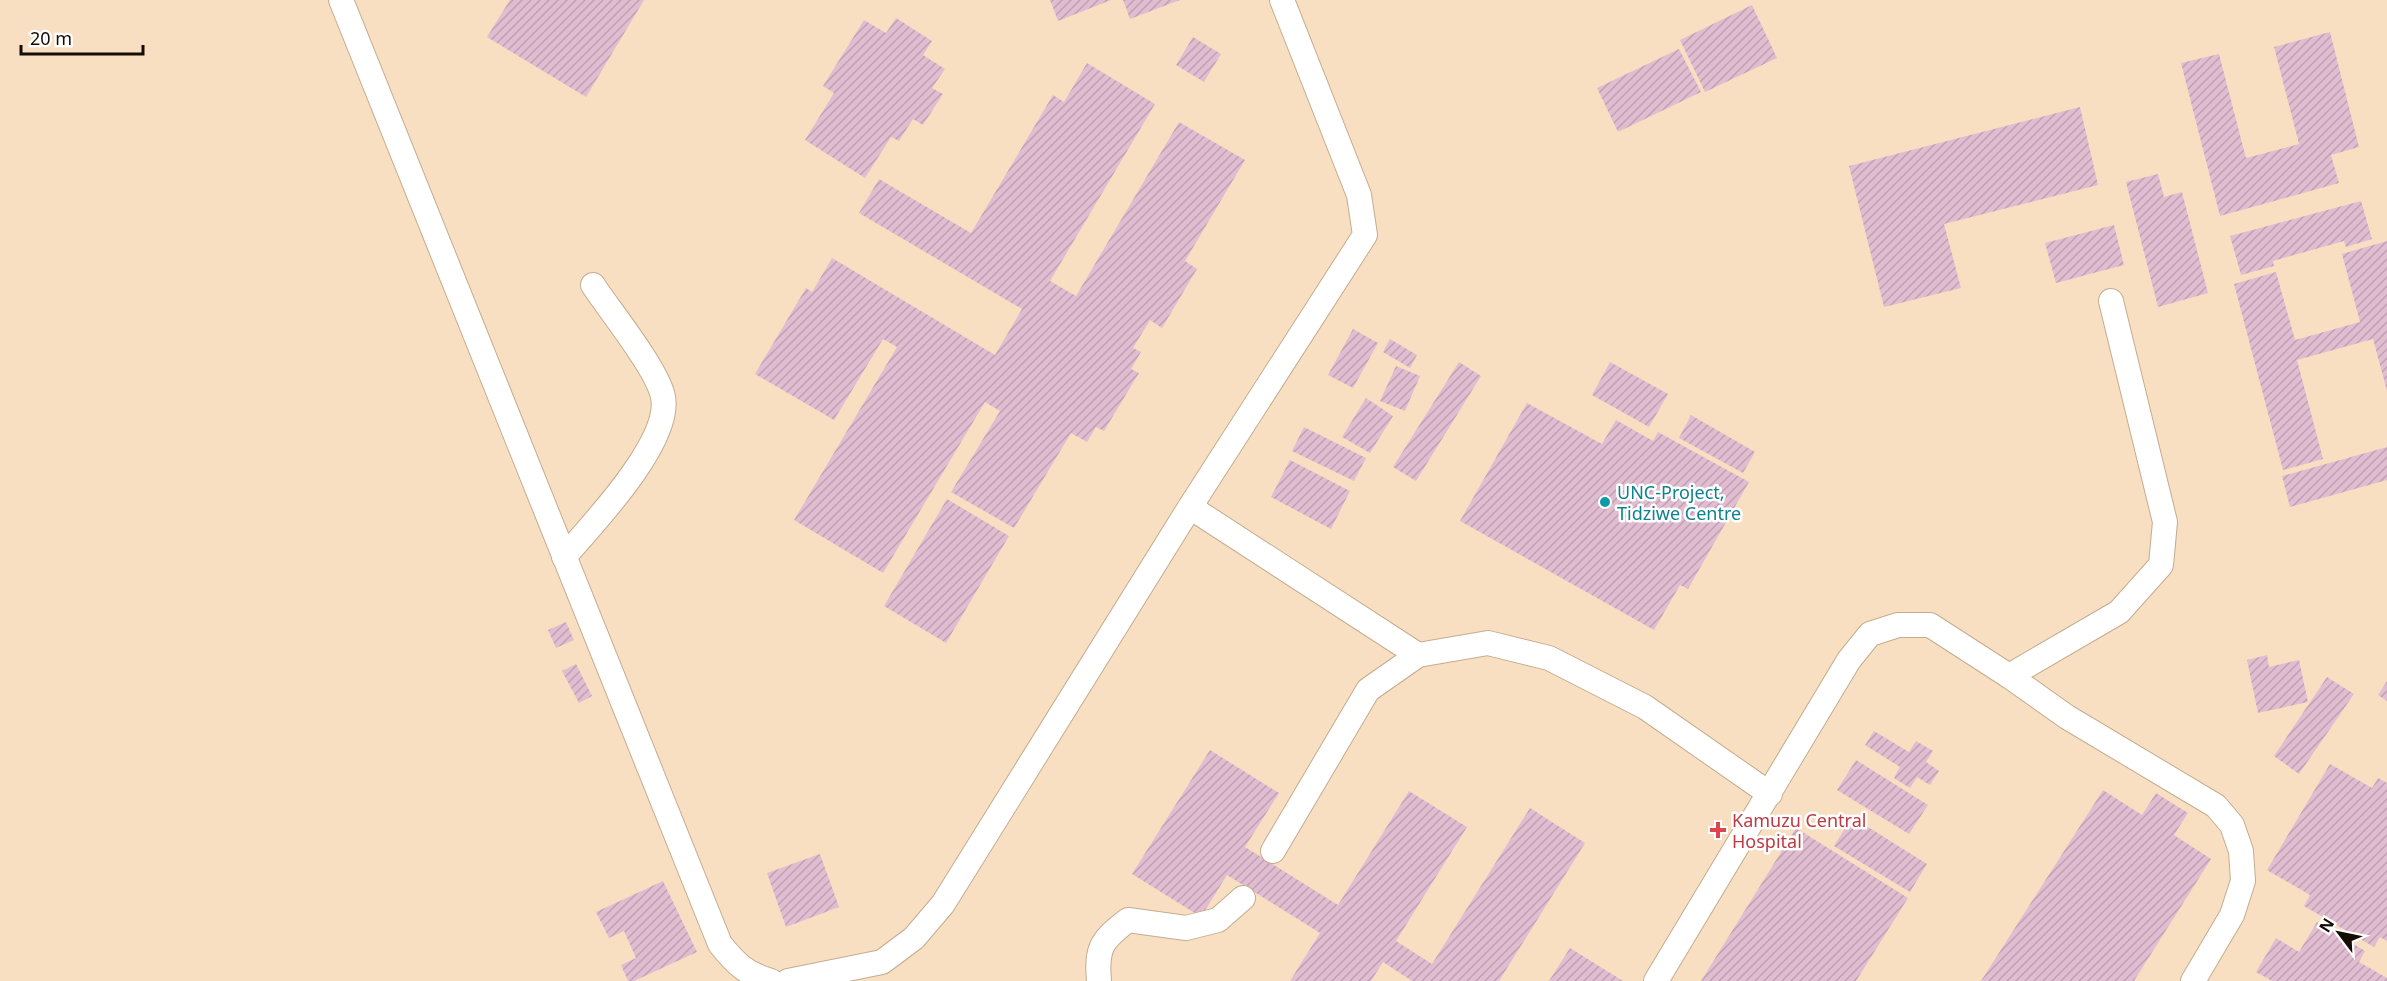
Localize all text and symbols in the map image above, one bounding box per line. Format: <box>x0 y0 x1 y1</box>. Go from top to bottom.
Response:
scale bar <box>21 18 142 56</box>
text: 20 m <box>30 26 72 50</box>
place label: UNC-Project, Tidziwe Centre <box>1617 480 1741 525</box>
marker: UNC-Project, Tidziwe Centre <box>1598 495 1612 509</box>
place label: Kamuzu Central Hospital <box>1732 808 1866 853</box>
marker: Kamuzu Central Hospital <box>1709 821 1727 839</box>
north arrow <box>2309 903 2369 963</box>
text: N <box>2314 914 2339 936</box>

